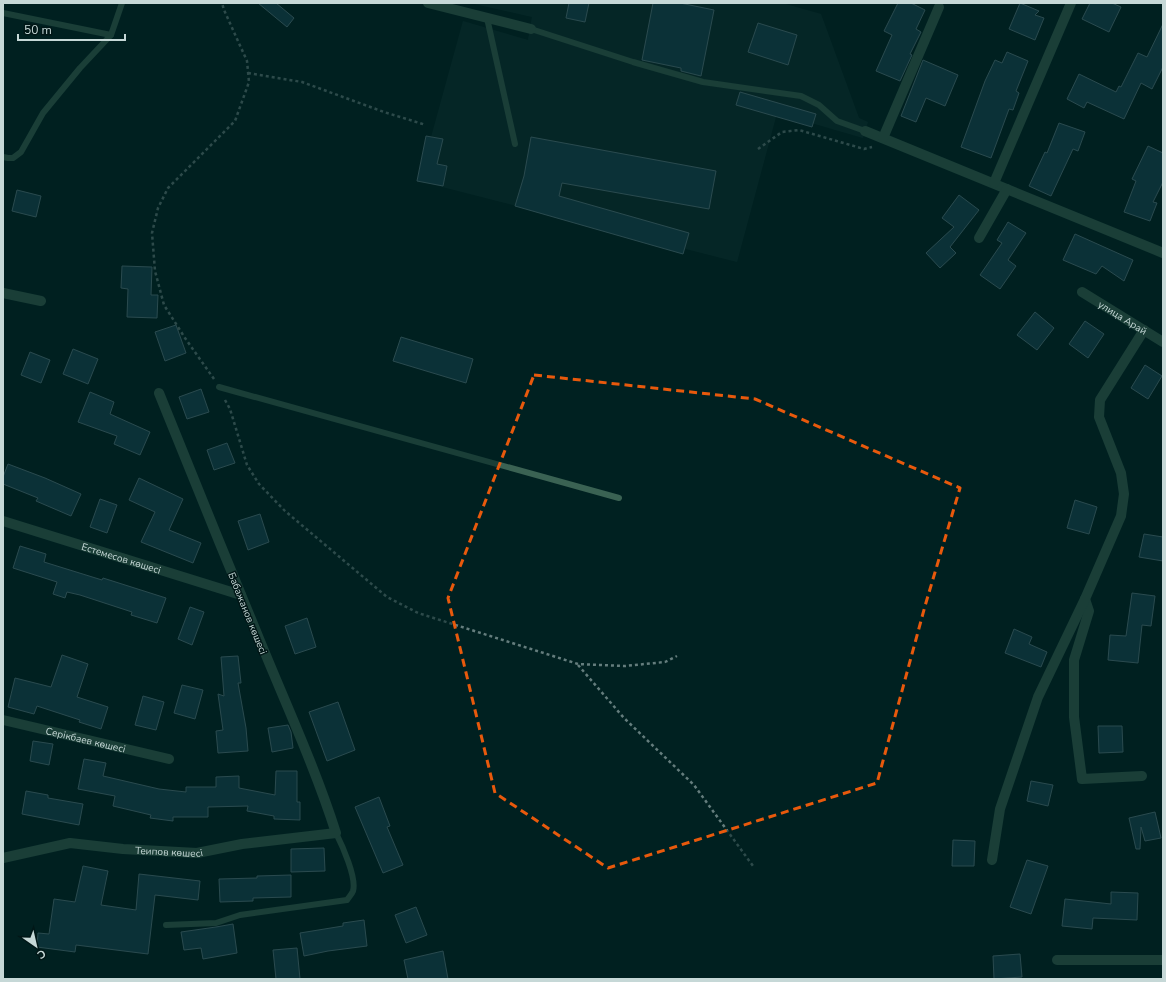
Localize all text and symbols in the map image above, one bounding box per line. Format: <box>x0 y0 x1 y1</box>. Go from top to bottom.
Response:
scale bar <box>18 16 125 42</box>
text: 50 m <box>24 22 52 38</box>
street label: улица Арай <box>1095 298 1150 339</box>
street label: Естемесов көшесі <box>80 540 163 578</box>
street label: Бабажанов көшесі <box>224 570 270 656</box>
street label: Серікбаев көшесі <box>44 724 127 757</box>
street label: Теипов көшесі <box>135 844 204 861</box>
north arrow <box>16 926 56 966</box>
text: С <box>34 946 49 962</box>

